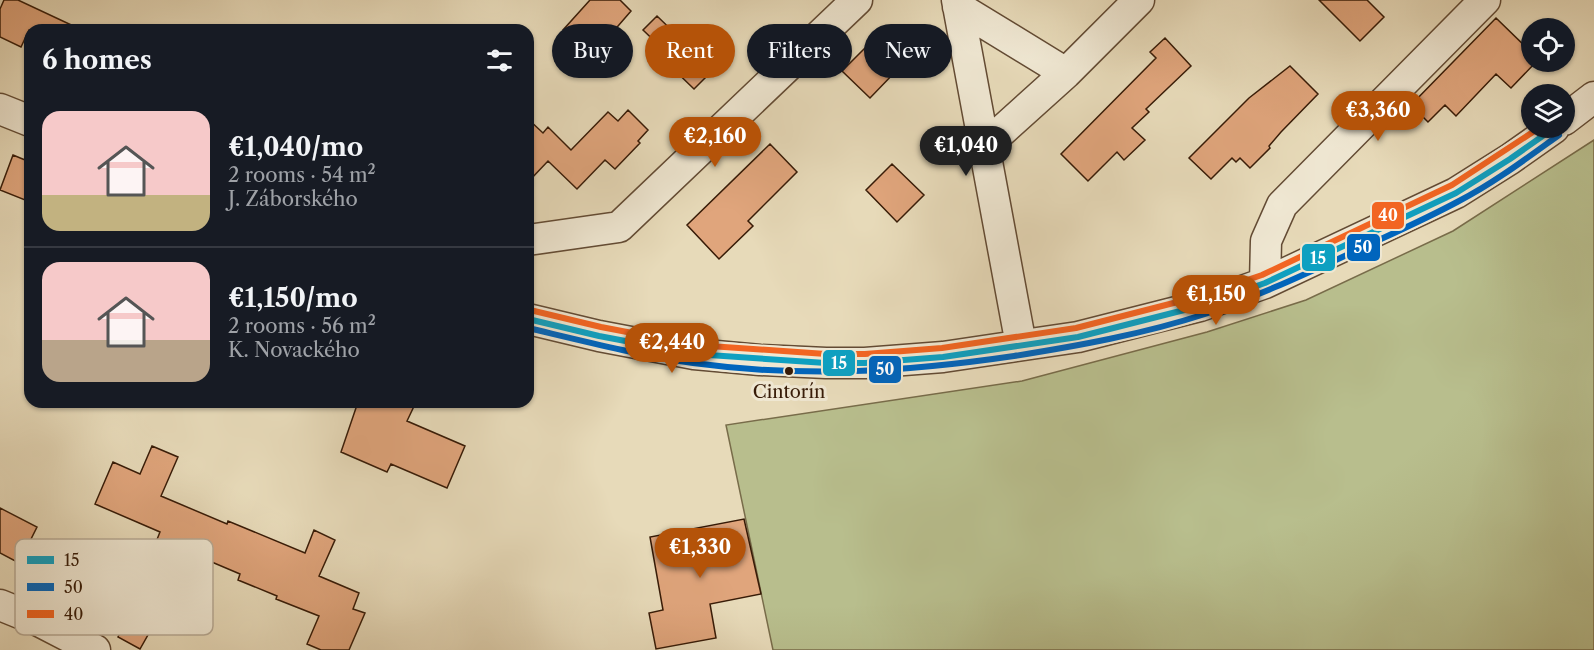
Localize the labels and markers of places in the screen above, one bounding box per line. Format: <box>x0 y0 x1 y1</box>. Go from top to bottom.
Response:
pin: €3,360 <box>1329 91 1427 142</box>
pin: €2,160 <box>666 117 764 168</box>
pin: €1,040 <box>917 126 1015 177</box>
pin: €1,150 <box>1167 275 1265 326</box>
pin: €2,440 <box>623 323 721 374</box>
marker: Cintorín <box>783 365 795 377</box>
place label: Cintorín <box>753 381 825 403</box>
pin: €1,330 <box>651 528 749 579</box>

